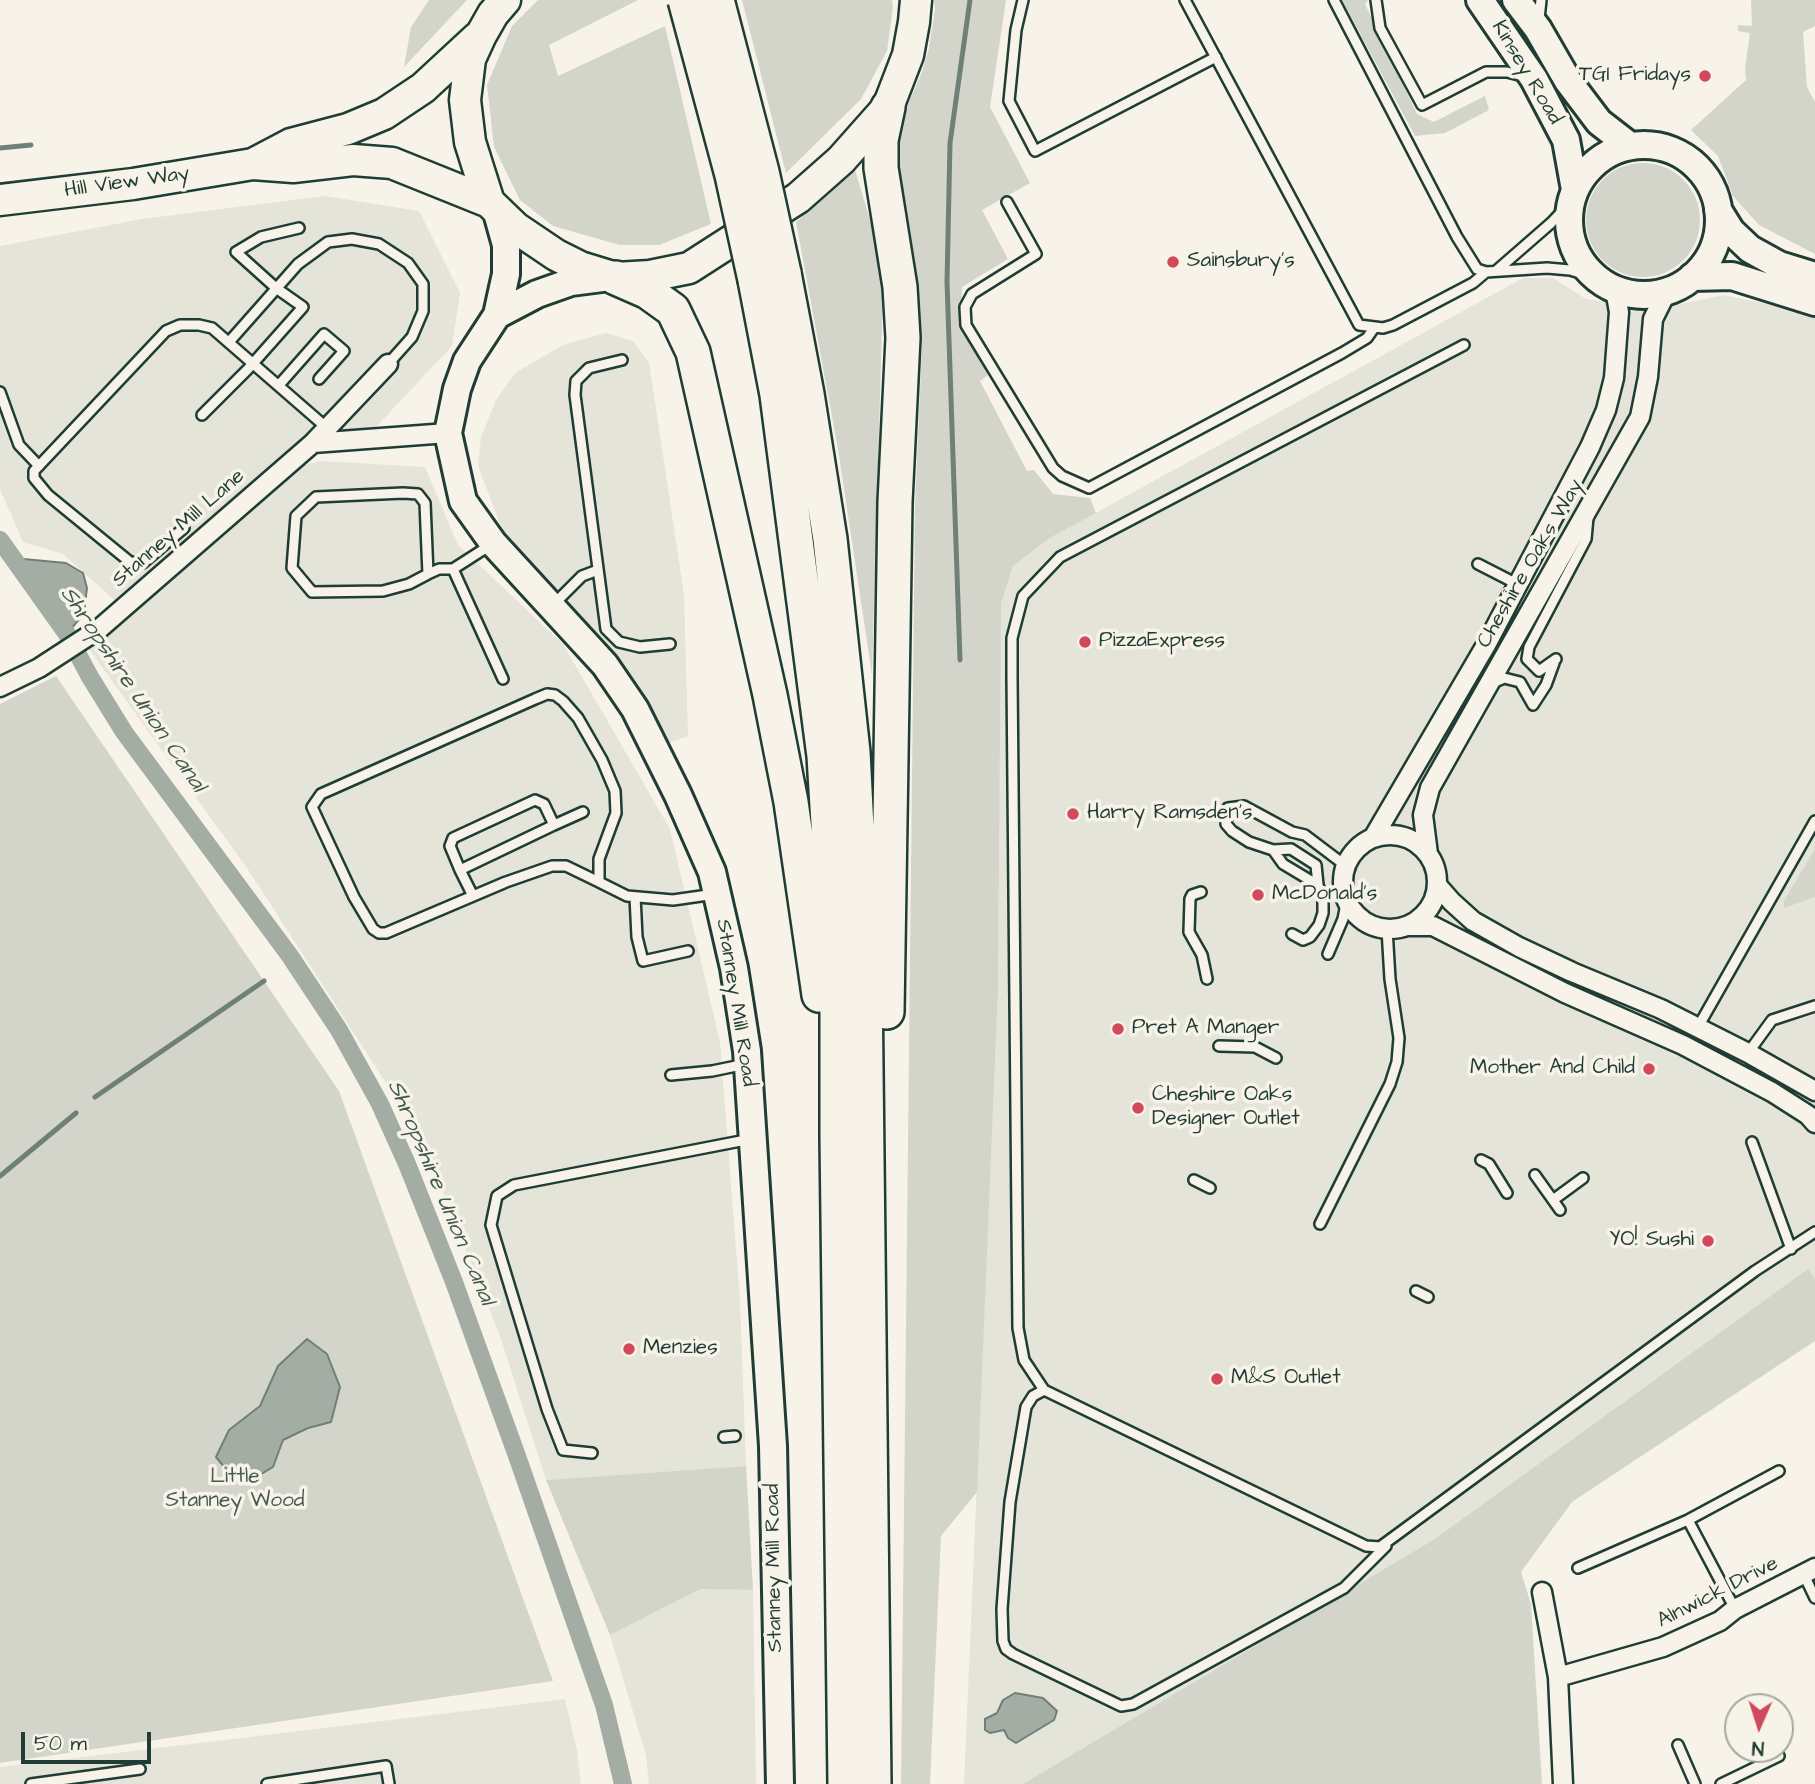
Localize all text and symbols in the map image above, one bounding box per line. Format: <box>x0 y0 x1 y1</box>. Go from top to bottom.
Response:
street label: Kinsey Road <box>1485 17 1567 129</box>
place label: TGI Fridays <box>1579 63 1691 89</box>
marker: TGI Fridays <box>1697 68 1713 84</box>
street label: Hill View Way <box>63 162 191 204</box>
place label: Sainsbury's <box>1187 249 1295 275</box>
marker: Sainsbury's <box>1165 254 1181 270</box>
street label: Stanney Mill Lane <box>107 465 251 593</box>
street label: Cheshire Oaks Way <box>1472 475 1590 653</box>
water label: Shropshire Union Canal <box>53 582 211 798</box>
place label: PizzaExpress <box>1099 629 1225 655</box>
marker: PizzaExpress <box>1077 634 1093 650</box>
place label: Harry Ramsden's <box>1087 801 1253 827</box>
marker: Harry Ramsden's <box>1065 806 1081 822</box>
place label: McDonald's <box>1272 882 1377 908</box>
marker: McDonald's <box>1250 887 1266 903</box>
street label: Stanney Mill Road <box>709 918 761 1088</box>
place label: Pret A Manger <box>1132 1016 1279 1042</box>
marker: Pret A Manger <box>1110 1021 1126 1037</box>
place label: Mother And Child <box>1470 1056 1635 1082</box>
marker: Mother And Child <box>1641 1061 1657 1077</box>
water label: Shropshire Union Canal <box>380 1076 500 1310</box>
place label: Cheshire Oaks Designer Outlet <box>1152 1083 1300 1133</box>
marker: Cheshire Oaks Designer Outlet <box>1130 1100 1146 1116</box>
place label: YO! Sushi <box>1609 1228 1694 1254</box>
marker: YO! Sushi <box>1700 1233 1716 1249</box>
place label: Menzies <box>643 1336 718 1362</box>
marker: Menzies <box>621 1341 637 1357</box>
place label: M&S Outlet <box>1231 1366 1341 1392</box>
marker: M&S Outlet <box>1209 1371 1225 1387</box>
park label: Little Stanney Wood <box>165 1465 305 1515</box>
street label: Stanney Mill Road <box>761 1483 789 1653</box>
street label: Alnwick Drive <box>1653 1552 1783 1634</box>
north arrow <box>1724 1693 1794 1763</box>
scale bar <box>24 1718 154 1762</box>
text: 50 m <box>34 1729 87 1758</box>
text: N <box>1751 1734 1765 1761</box>

